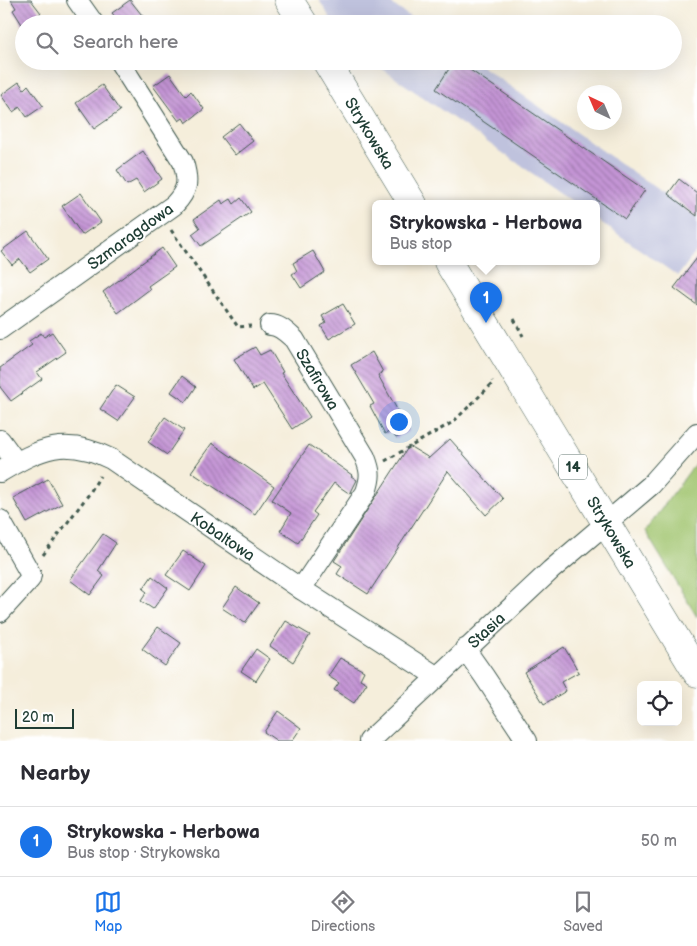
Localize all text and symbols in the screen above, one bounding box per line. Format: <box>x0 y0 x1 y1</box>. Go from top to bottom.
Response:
search box <box>15 15 682 70</box>
icon: search <box>33 29 61 57</box>
text: Search here <box>73 31 178 54</box>
north arrow <box>577 85 622 130</box>
street label: Strykowska <box>340 94 398 173</box>
street label: Szmaragdowa <box>84 200 177 275</box>
popup <box>372 200 600 265</box>
text: Strykowska - Herbowa <box>390 212 582 235</box>
text: Bus stop <box>390 235 452 254</box>
pin: 1 <box>470 282 502 323</box>
street label: Szafirowa <box>291 346 342 414</box>
your location <box>386 409 412 435</box>
road number: 14 <box>559 454 587 480</box>
street label: Strykowska <box>582 493 640 572</box>
street label: Kobaltowa <box>186 509 258 566</box>
street label: Stasia <box>464 609 510 653</box>
map controls <box>637 681 682 726</box>
button: locate <box>637 681 682 726</box>
scale bar <box>15 706 74 729</box>
text: 20 m <box>22 709 54 726</box>
text: Nearby <box>20 761 90 786</box>
text: Strykowska - Herbowa <box>67 821 260 844</box>
text: 1 <box>33 832 39 851</box>
text: 50 m <box>641 832 677 851</box>
text: Bus stop · Strykowska <box>67 844 220 863</box>
tab: Map <box>94 888 122 935</box>
tab: Directions <box>311 888 375 935</box>
tab: Saved <box>563 888 603 935</box>

